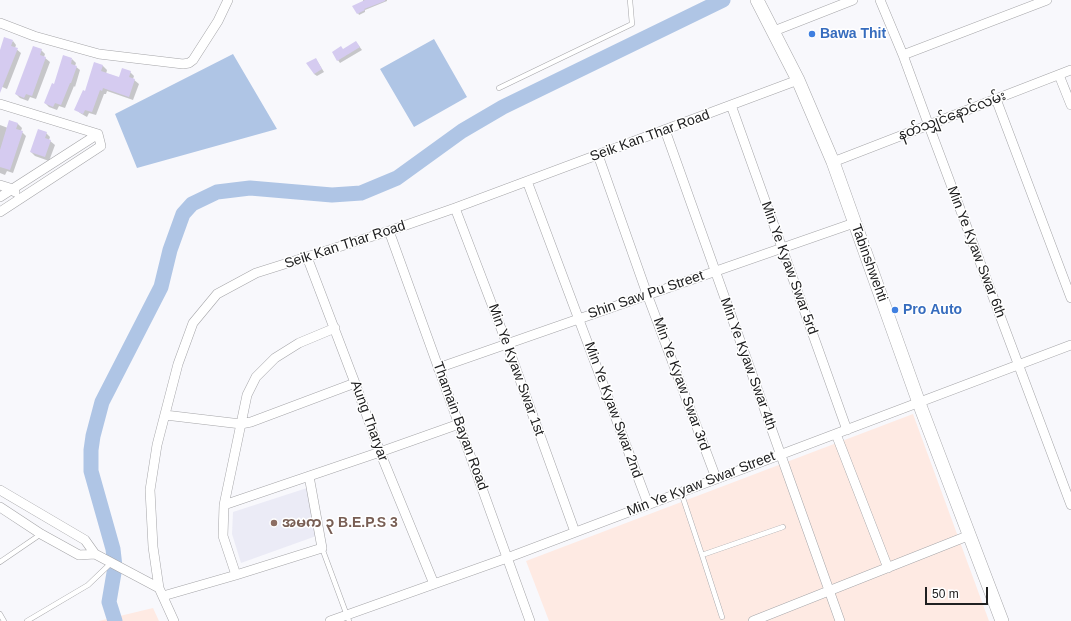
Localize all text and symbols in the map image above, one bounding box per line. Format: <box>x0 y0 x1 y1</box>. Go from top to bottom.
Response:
place label: Bawa Thit <box>820 26 886 42</box>
marker: Bawa Thit <box>807 29 817 39</box>
street label: နတ်သျှင်နောင်လမ်း <box>896 88 1008 144</box>
street label: Seik Kan Thar Road <box>588 107 712 165</box>
street label: Min Ye Kyaw Swar 6th <box>943 184 1009 320</box>
street label: Min Ye Kyaw Swar 5rd <box>757 199 821 337</box>
street label: Seik Kan Thar Road <box>282 218 408 272</box>
street label: Tabinshwehti <box>847 222 891 304</box>
street label: Shin Saw Pu Street <box>586 267 706 323</box>
street label: Min Ye Kyaw Swar 4th <box>716 296 780 432</box>
street label: Min Ye Kyaw Swar 1st <box>484 302 548 438</box>
place label: Pro Auto <box>903 302 962 318</box>
marker: Pro Auto <box>890 305 900 315</box>
street label: Min Ye Kyaw Swar 3rd <box>649 315 713 453</box>
street label: Min Ye Kyaw Swar 2nd <box>581 340 645 480</box>
street label: Thamain Bayan Road <box>429 360 491 492</box>
street label: Aung Tharyar <box>347 378 391 464</box>
street label: Min Ye Kyaw Swar Street <box>624 448 778 520</box>
place label: အမက ၃ B.E.P.S 3 <box>282 515 398 531</box>
marker: အမက ၃ B.E.P.S 3 <box>269 518 279 528</box>
scale bar <box>927 579 990 605</box>
text: 50 m <box>932 587 959 601</box>

